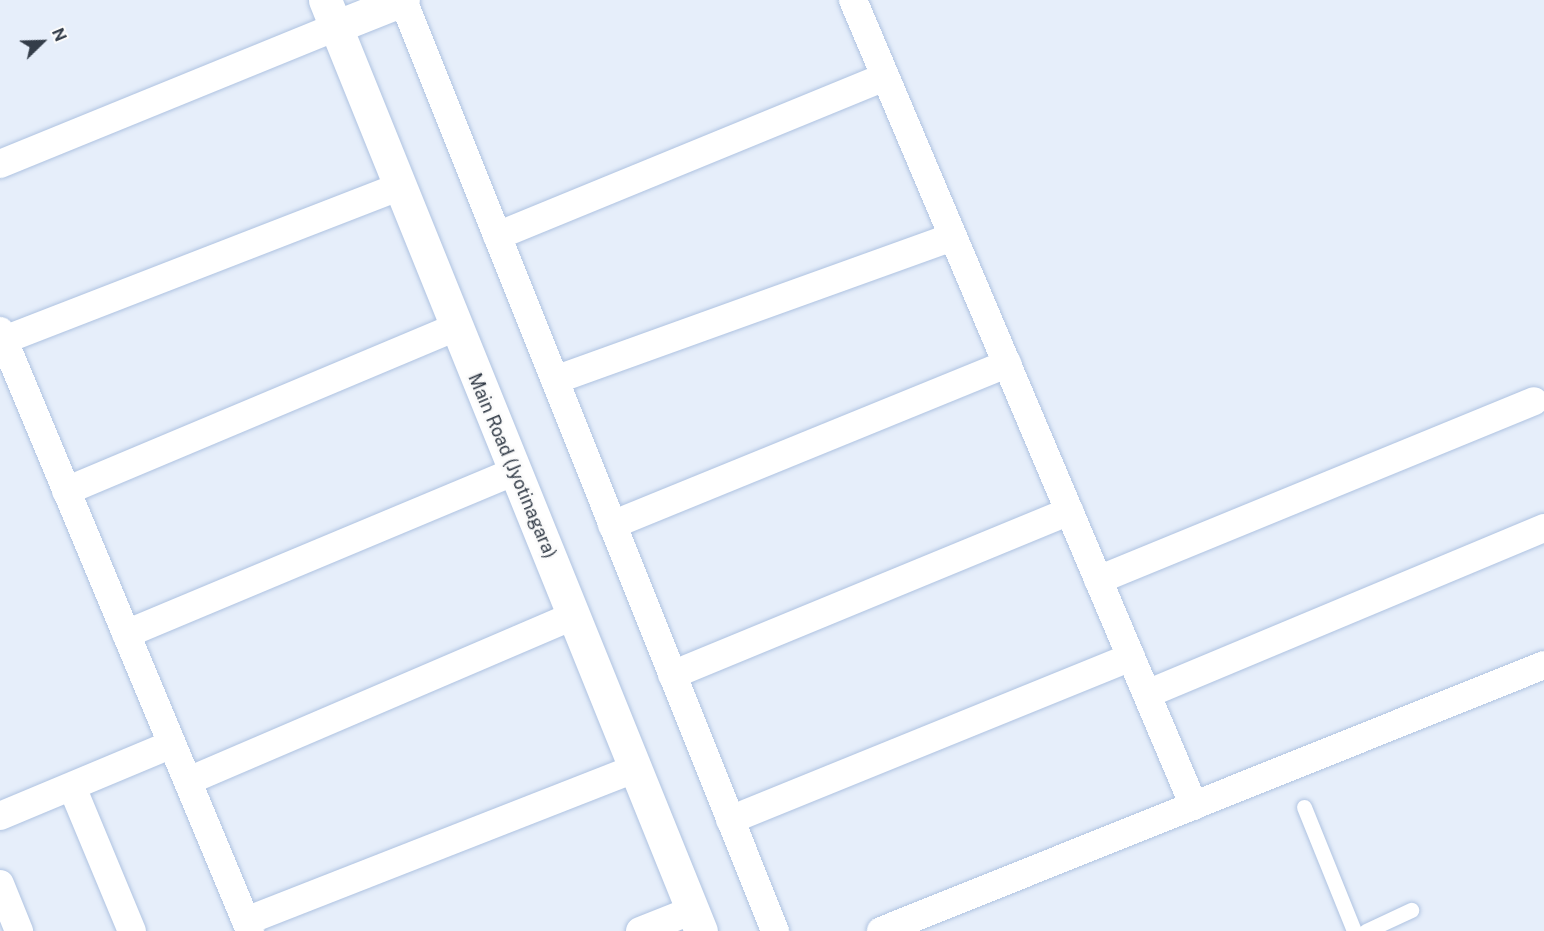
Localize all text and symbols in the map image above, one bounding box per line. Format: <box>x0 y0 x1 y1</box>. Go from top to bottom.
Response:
north arrow <box>12 12 72 72</box>
text: N <box>48 25 70 44</box>
street label: Main Road (Jyotinagara) <box>463 370 561 562</box>

